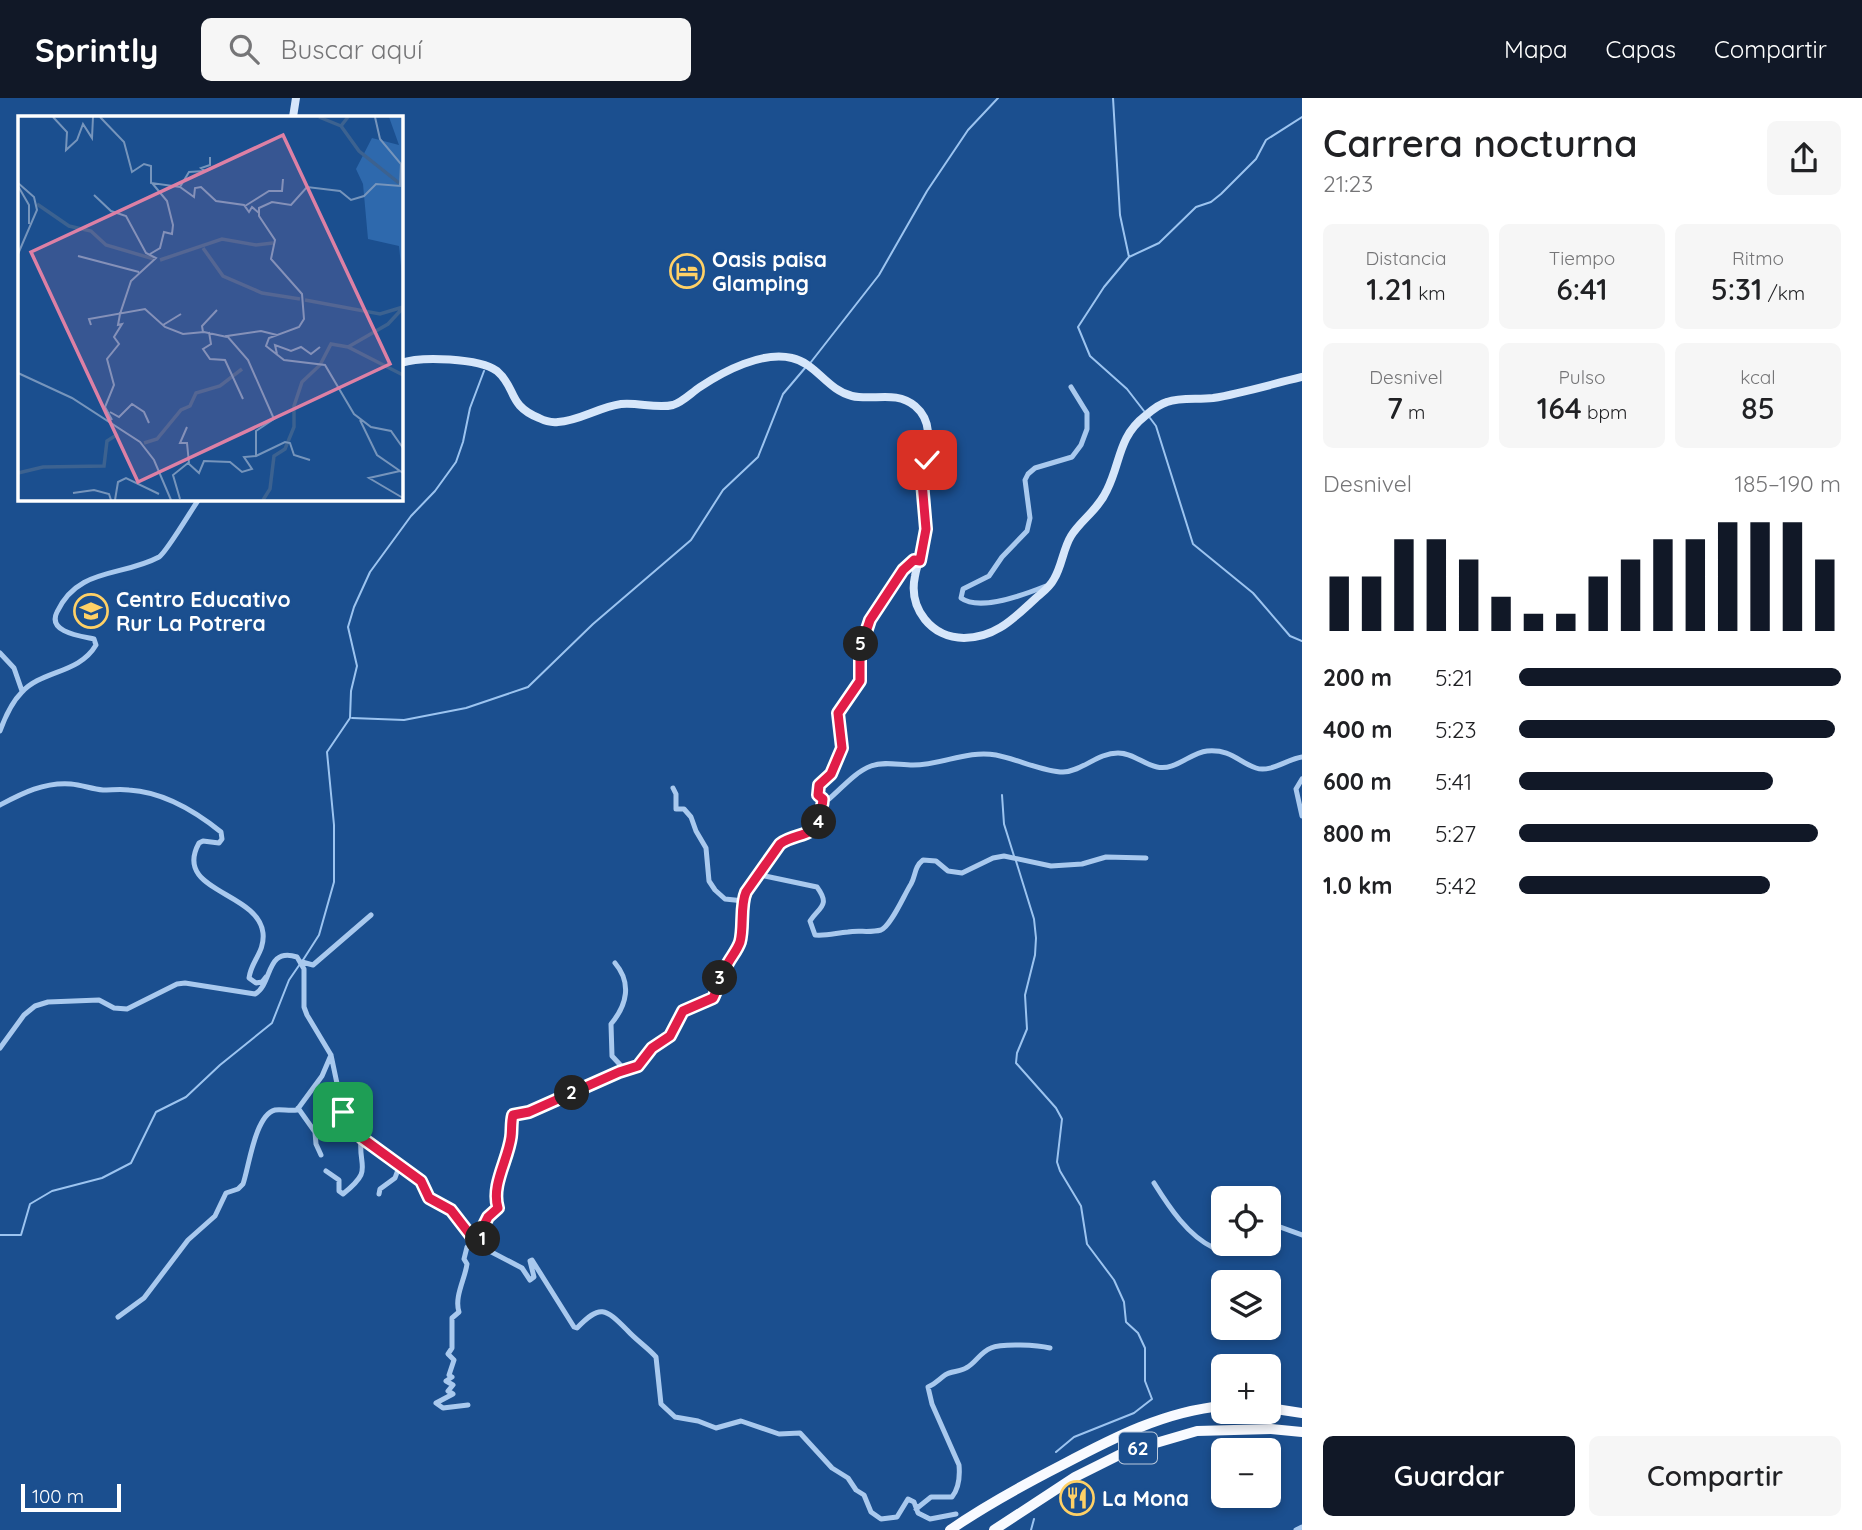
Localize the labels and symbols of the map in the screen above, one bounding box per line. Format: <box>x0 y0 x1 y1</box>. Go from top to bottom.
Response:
inset map <box>18 116 402 500</box>
place label: Oasis paisa Glamping <box>712 246 827 296</box>
hotel icon: Oasis paisa Glamping <box>668 252 706 290</box>
pin <box>897 430 957 490</box>
place label: Centro Educativo Rur La Potrera <box>116 586 291 636</box>
school or university icon: Centro Educativo Rur La Potrera <box>72 592 110 630</box>
pin: 5 <box>844 626 878 662</box>
pin: 4 <box>802 804 836 840</box>
pin: 3 <box>702 960 738 996</box>
pin: 2 <box>554 1076 590 1110</box>
pin <box>313 1082 373 1142</box>
pin: 1 <box>466 1222 500 1256</box>
road number: 62 <box>1119 1432 1157 1464</box>
restaurant icon: La Mona <box>1058 1479 1096 1517</box>
scale bar <box>21 1481 121 1513</box>
place label: La Mona <box>1102 1485 1189 1511</box>

